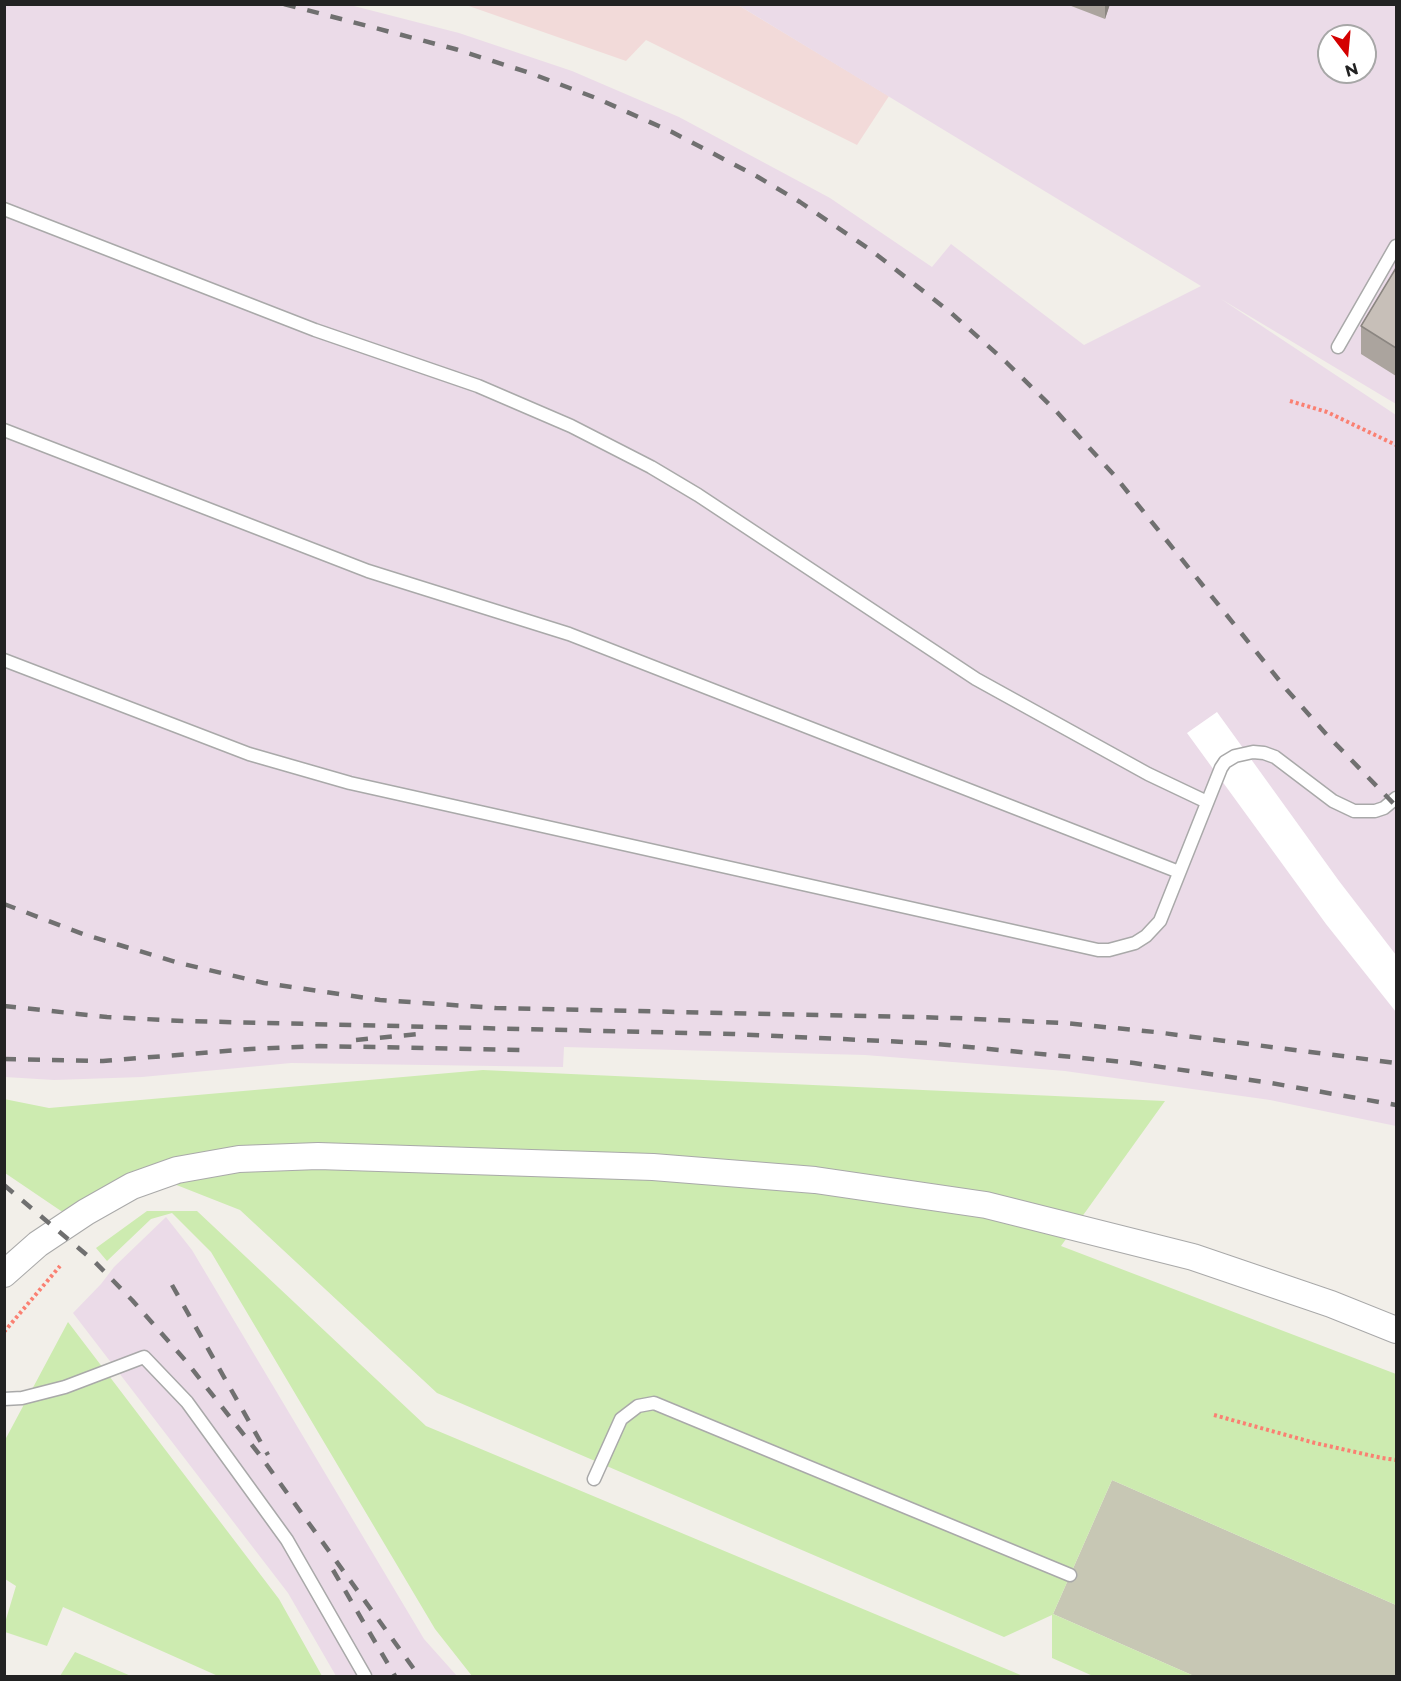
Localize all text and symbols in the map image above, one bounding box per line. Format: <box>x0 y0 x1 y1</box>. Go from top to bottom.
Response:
north arrow <box>1317 24 1377 84</box>
text: N <box>1343 59 1360 81</box>

